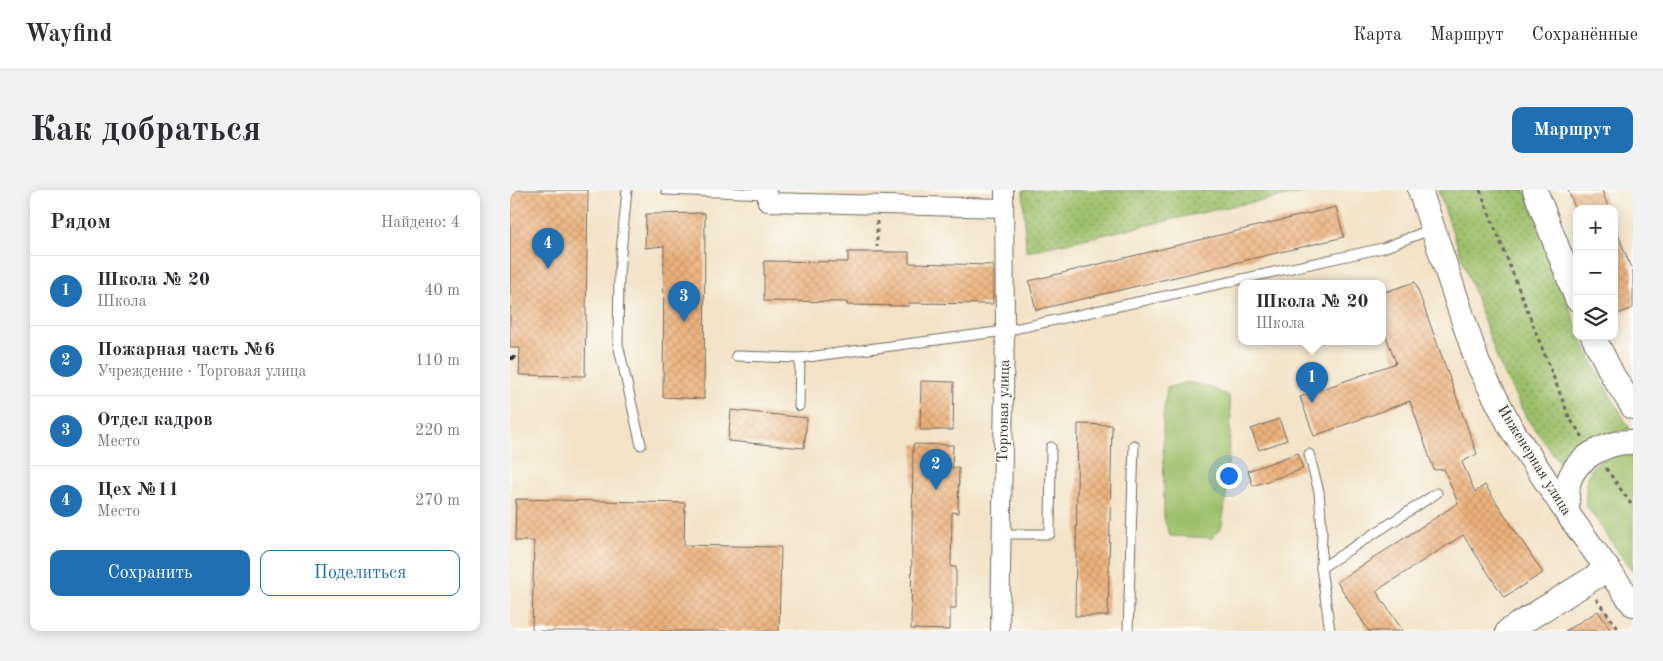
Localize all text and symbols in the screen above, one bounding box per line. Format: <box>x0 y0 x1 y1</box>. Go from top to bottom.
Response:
text: Wayfind <box>25 23 112 47</box>
text: Карта <box>1353 26 1402 44</box>
text: Маршрут <box>1430 26 1504 44</box>
text: Сохранённые <box>1532 26 1638 44</box>
button: Маршрут <box>1512 107 1633 153</box>
text: Как добраться <box>30 113 261 148</box>
map controls <box>1573 205 1618 340</box>
button: + <box>1573 205 1618 250</box>
text: Рядом <box>50 212 111 233</box>
text: Найдено: 4 <box>381 215 460 231</box>
pin: 4 <box>532 228 564 269</box>
button: − <box>1573 250 1618 295</box>
text: Школа № 20 <box>97 271 210 290</box>
popup <box>1238 280 1386 345</box>
pin: 3 <box>668 281 700 322</box>
text: 1 <box>61 283 71 299</box>
text: 40 m <box>424 283 460 299</box>
text: Школа № 20 <box>1255 293 1369 312</box>
text: Школа <box>97 294 147 310</box>
button: layers <box>1573 295 1618 340</box>
text: Школа <box>1255 316 1305 332</box>
text: Пожарная часть №6 <box>97 341 275 360</box>
text: 2 <box>61 353 71 369</box>
text: 110 m <box>415 353 460 369</box>
street label: Торговая улица <box>996 359 1013 463</box>
pin: 1 <box>1296 362 1328 403</box>
text: Учреждение · Торговая улица <box>97 364 306 380</box>
street label: Инженерная улица <box>1494 403 1574 519</box>
text: Отдел кадров <box>97 411 213 430</box>
text: 3 <box>61 423 71 439</box>
text: 220 m <box>415 423 460 439</box>
text: Место <box>97 434 140 450</box>
pin: 2 <box>920 449 952 490</box>
your location <box>1216 463 1242 489</box>
text: Цех №11 <box>97 481 179 500</box>
text: 4 <box>61 493 71 509</box>
text: 270 m <box>415 493 460 509</box>
text: Место <box>97 504 140 520</box>
button: Сохранить <box>50 550 250 596</box>
button: Поделиться <box>260 550 460 596</box>

